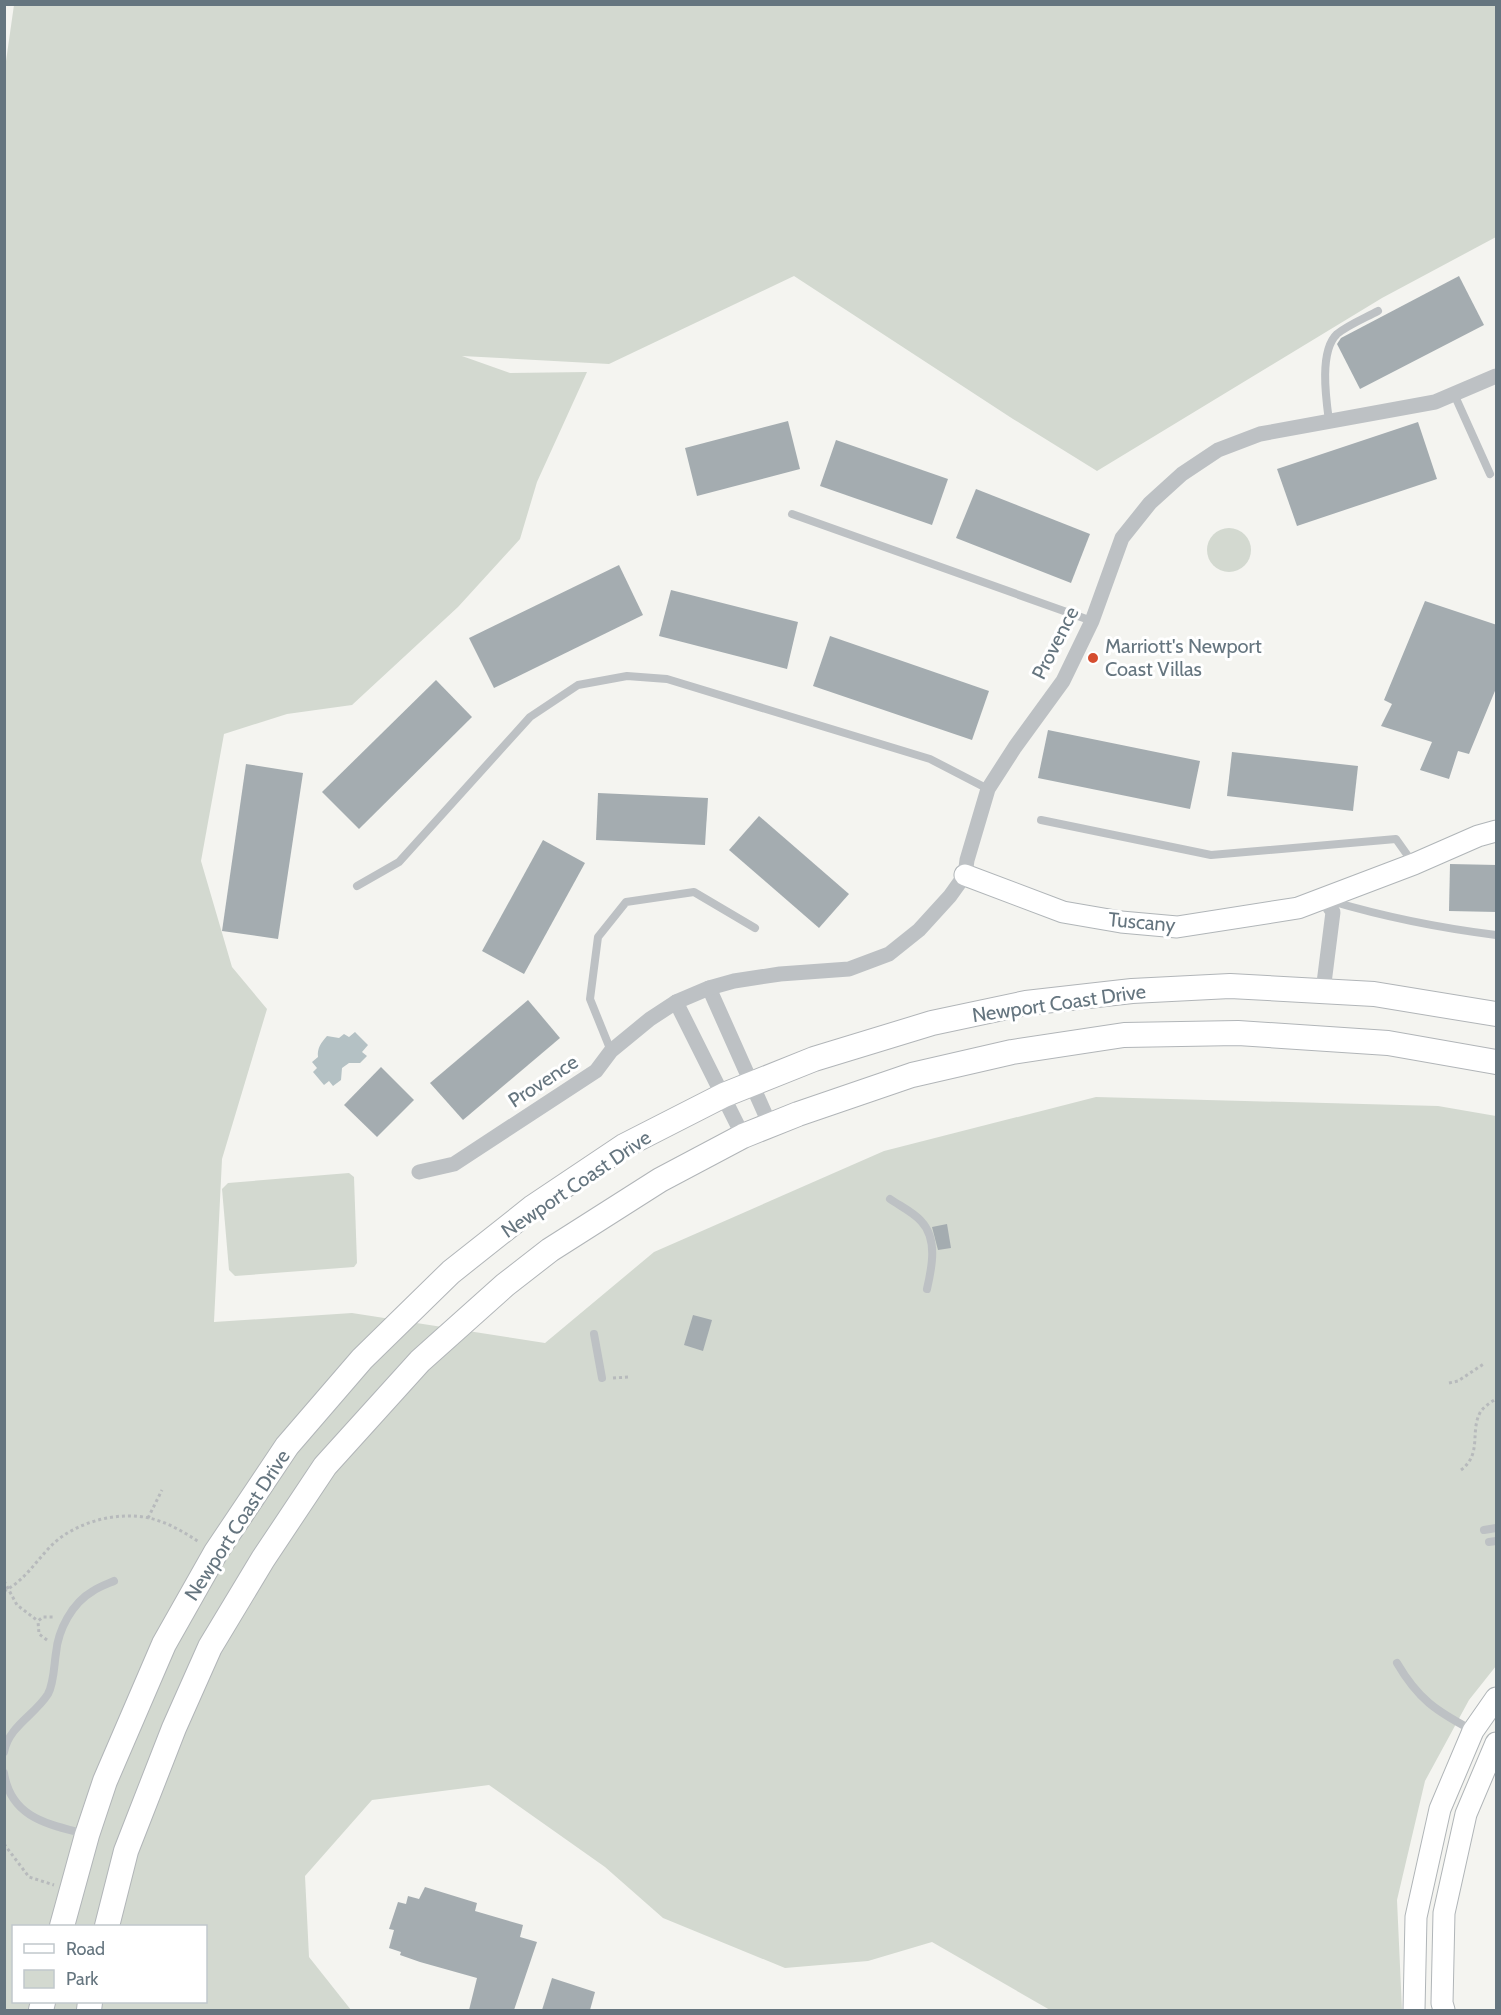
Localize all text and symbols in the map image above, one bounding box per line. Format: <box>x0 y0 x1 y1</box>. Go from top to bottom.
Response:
street label: Provence <box>1027 603 1083 683</box>
place label: Marriott's Newport Coast Villas <box>1105 634 1262 681</box>
marker: Marriott's Newport Coast Villas <box>1086 651 1100 665</box>
street label: Tuscany <box>1107 907 1177 937</box>
street label: Newport Coast Drive <box>971 979 1147 1027</box>
street label: Provence <box>504 1050 582 1112</box>
street label: Newport Coast Drive <box>497 1125 655 1243</box>
street label: Newport Coast Drive <box>179 1445 295 1605</box>
legend <box>12 1925 207 2003</box>
text: Road <box>66 1938 105 1960</box>
text: Park <box>66 1968 99 1990</box>

